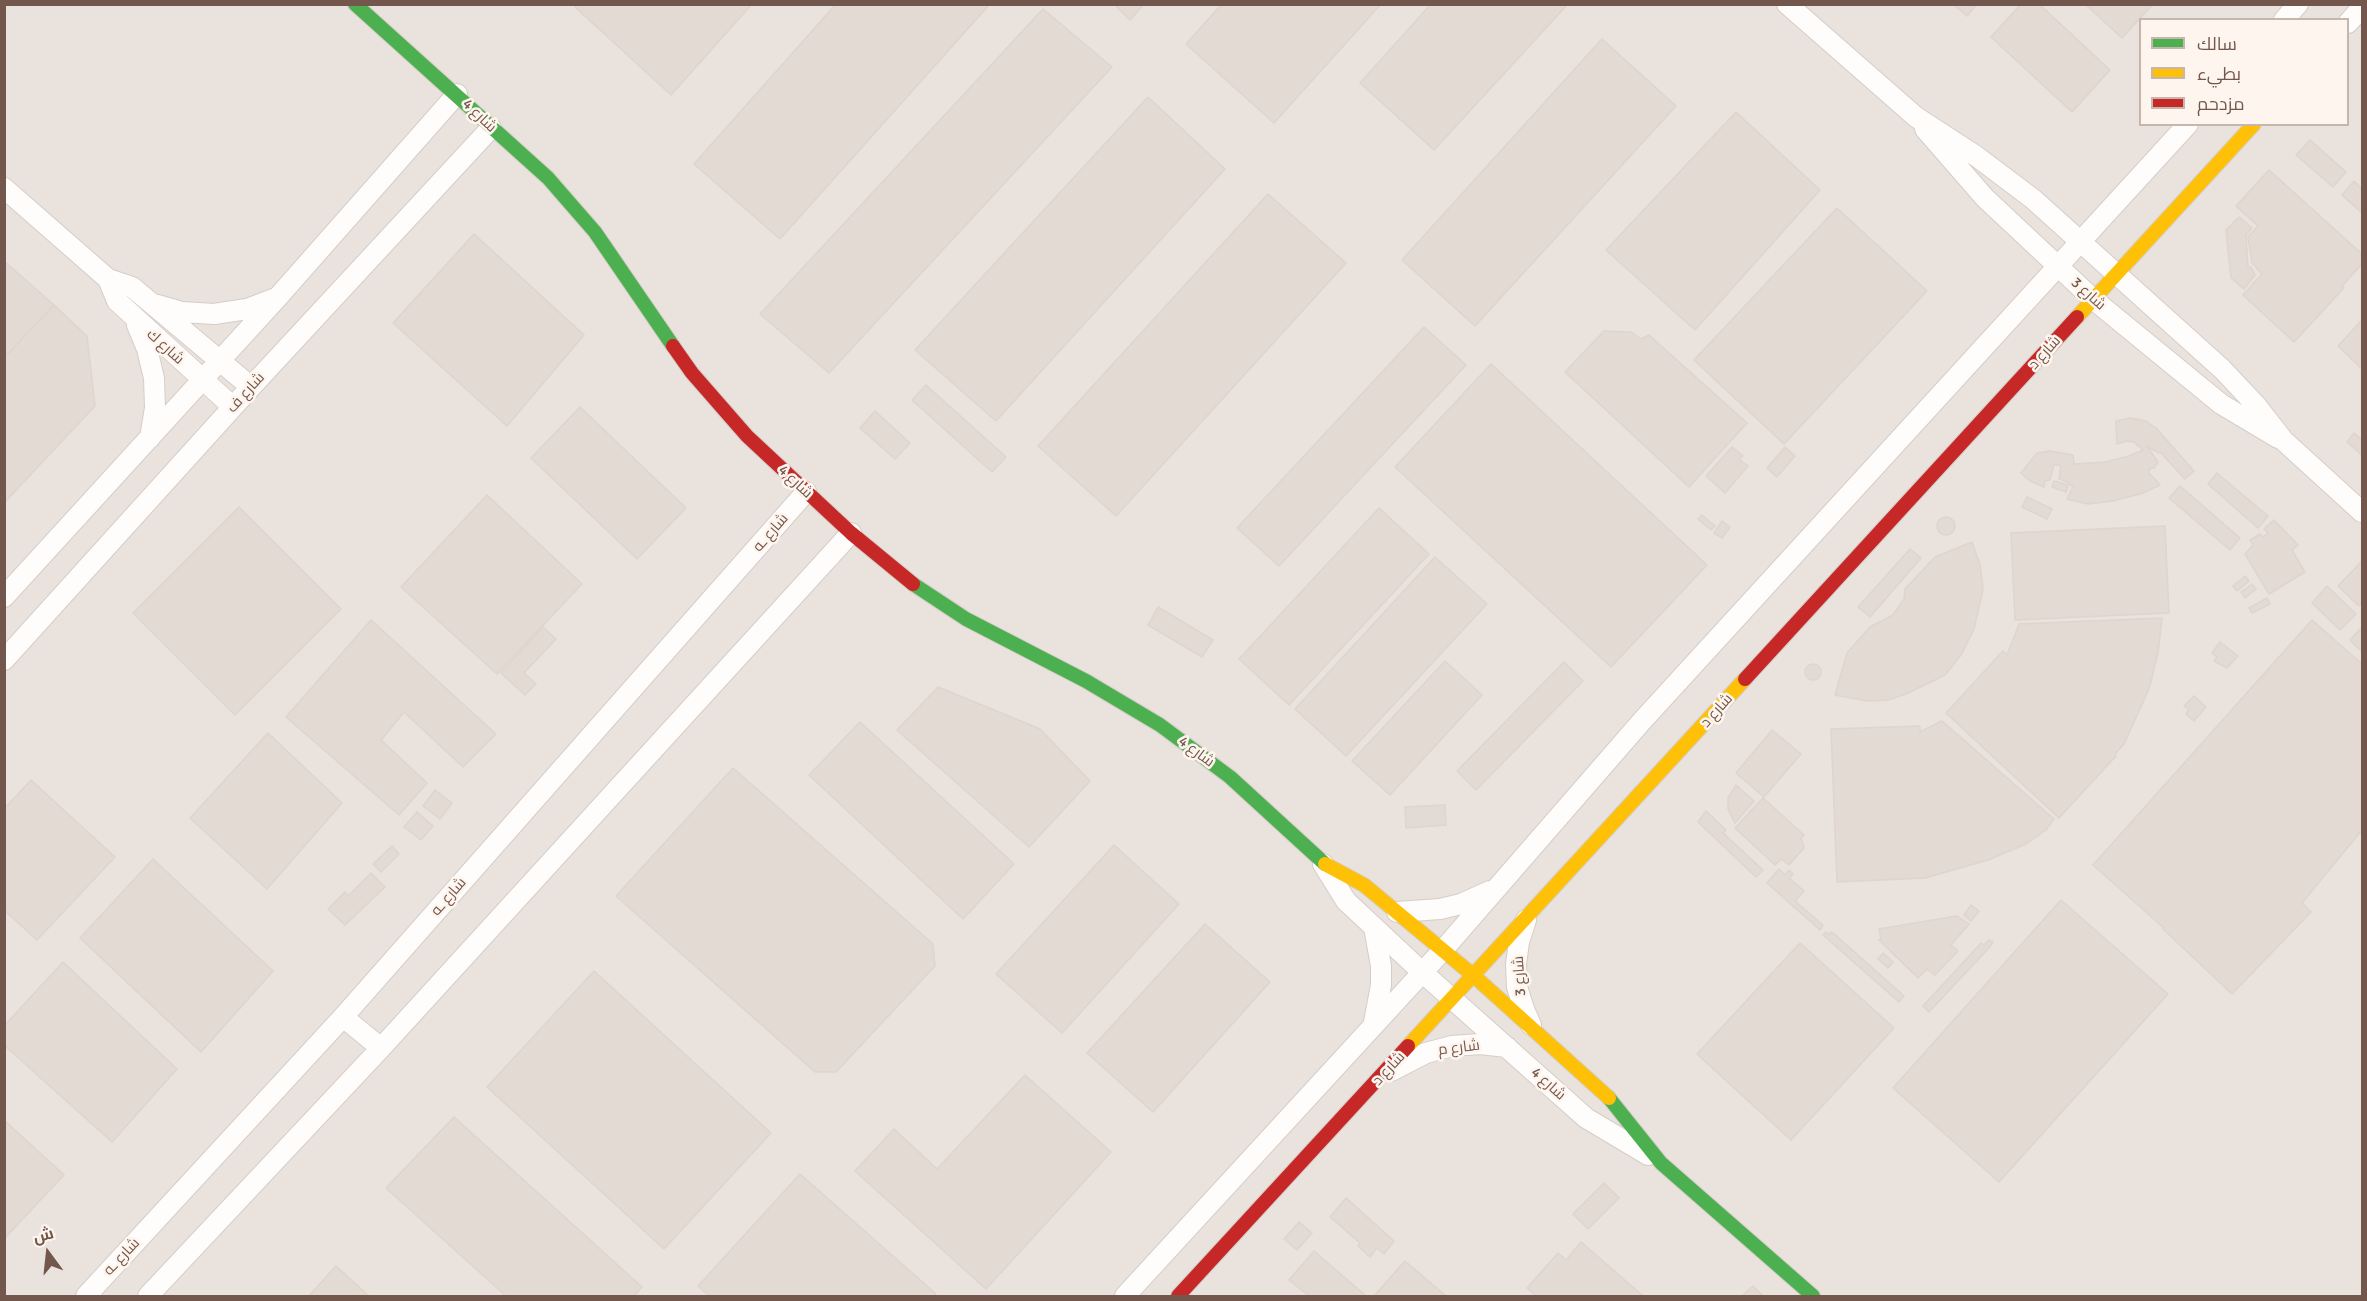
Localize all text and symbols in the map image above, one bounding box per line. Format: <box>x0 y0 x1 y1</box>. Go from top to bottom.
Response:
legend <box>2139 18 2349 126</box>
text: سالك <box>2197 33 2237 55</box>
text: بطيء <box>2197 63 2241 85</box>
text: مزدحم <box>2197 93 2245 115</box>
street label: شارع 4 <box>458 95 500 137</box>
street label: شارع 3 <box>2067 274 2109 314</box>
street label: شارع ك <box>143 326 187 368</box>
street label: شارع د <box>2025 332 2065 374</box>
street label: شارع ف <box>223 369 269 417</box>
street label: شارع 4 <box>774 462 816 502</box>
street label: شارع ـه <box>750 510 792 556</box>
street label: شارع د <box>1697 690 1737 732</box>
street label: شارع 4 <box>1174 733 1218 771</box>
street label: شارع ـه <box>428 874 470 920</box>
street label: شارع 3 <box>1510 955 1530 997</box>
street label: شارع م <box>1437 1037 1481 1059</box>
street label: شارع د <box>1369 1048 1409 1090</box>
street label: شارع 4 <box>1527 1064 1569 1104</box>
north arrow <box>18 1223 78 1283</box>
text: ش <box>31 1223 56 1248</box>
street label: شارع ـه <box>100 1234 144 1280</box>

